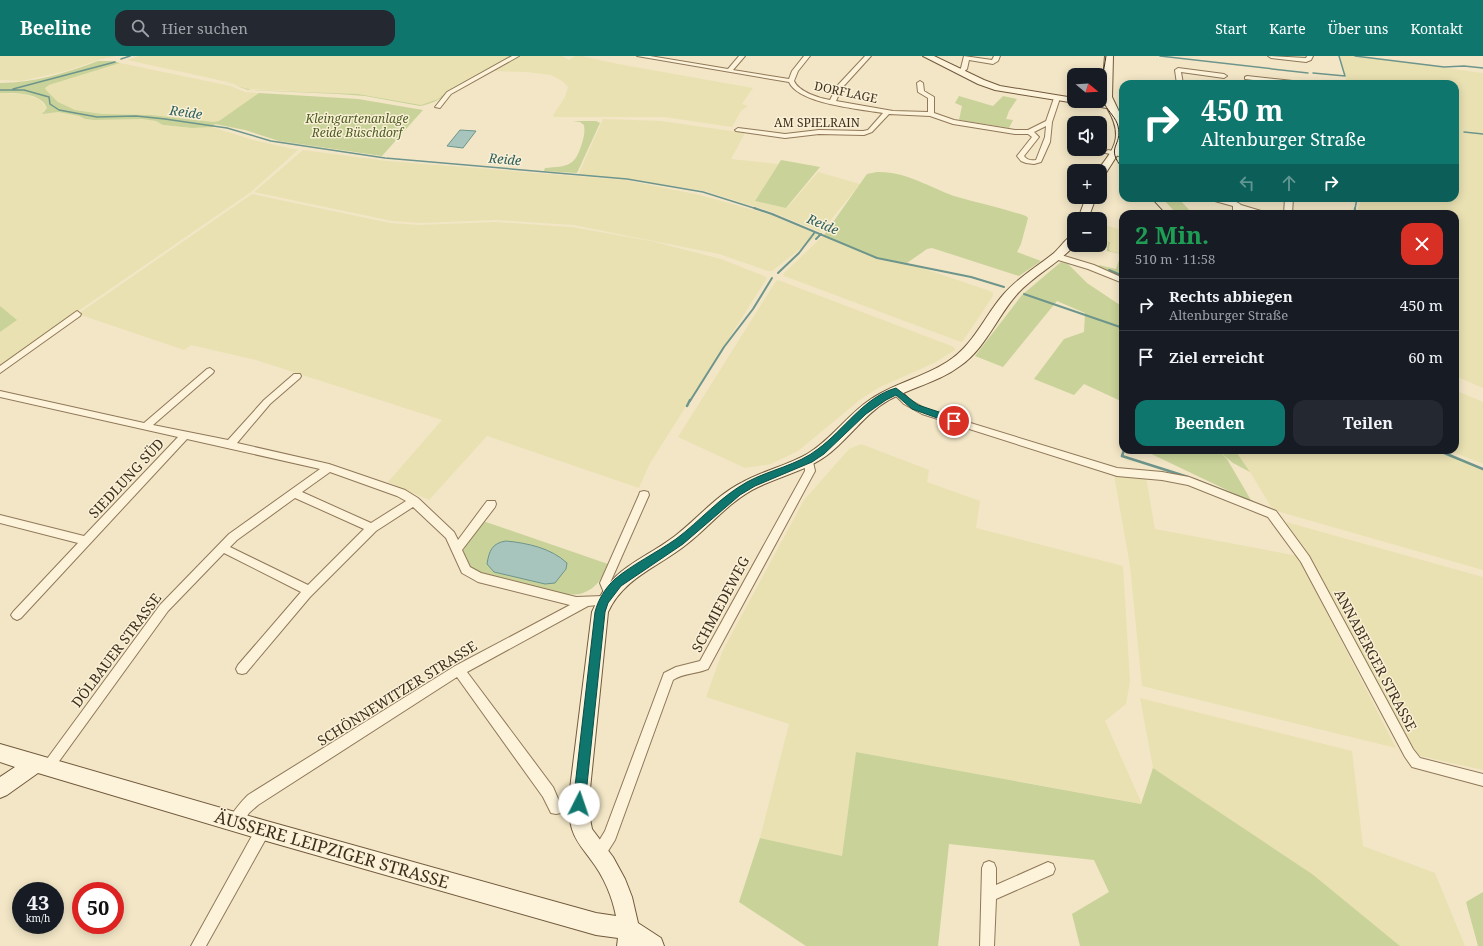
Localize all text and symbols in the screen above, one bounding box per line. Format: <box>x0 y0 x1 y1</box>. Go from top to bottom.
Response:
search box <box>115 10 395 46</box>
text: Beeline <box>20 15 91 41</box>
icon: search <box>129 17 151 39</box>
text: Hier suchen <box>161 18 248 38</box>
text: Start <box>1215 19 1247 38</box>
text: Karte <box>1269 19 1306 38</box>
text: Über uns <box>1328 19 1388 38</box>
text: Kontakt <box>1410 19 1463 38</box>
north arrow <box>1067 68 1107 108</box>
map controls <box>1067 68 1107 252</box>
street label: DORFLAGE <box>813 77 879 107</box>
text: 450 m <box>1201 91 1283 129</box>
icon: right <box>1135 96 1187 148</box>
water label: Reide <box>167 101 204 123</box>
park label: Kleingartenanlage Reide Büschdorf <box>305 110 409 141</box>
street label: AM SPIELRAIN <box>774 114 860 131</box>
button: sound <box>1067 116 1107 156</box>
text: Altenburger Straße <box>1201 127 1366 151</box>
water label: Reide <box>487 149 523 169</box>
button: + <box>1067 164 1107 204</box>
icon: left <box>1236 172 1258 194</box>
icon: ahead <box>1278 172 1300 194</box>
icon: right <box>1320 172 1342 194</box>
water label: Reide <box>803 209 842 239</box>
button: − <box>1067 212 1107 252</box>
text: 2 Min. <box>1135 218 1209 251</box>
button: close <box>1401 223 1443 265</box>
text: 510 m · 11:58 <box>1135 250 1215 268</box>
text: Rechts abbiegen <box>1169 286 1293 306</box>
icon: right <box>1135 294 1157 316</box>
text: 450 m <box>1400 295 1443 315</box>
text: Altenburger Straße <box>1169 306 1288 324</box>
icon: arrive <box>1135 346 1157 368</box>
text: Ziel erreicht <box>1169 347 1264 367</box>
text: 60 m <box>1408 347 1443 367</box>
button: Beenden <box>1135 400 1285 446</box>
button: Teilen <box>1293 400 1443 446</box>
pin <box>937 404 971 438</box>
icon: arrive <box>943 410 965 432</box>
street label: SIEDLUNG SÜD <box>84 434 168 522</box>
street label: SCHMIEDEWEG <box>687 553 753 655</box>
street label: ANNABERGER STRASSE <box>1330 586 1422 735</box>
street label: DÖLBAUER STRASSE <box>67 589 165 711</box>
street label: SCHÖNNEWITZER STRASSE <box>314 636 481 750</box>
position arrow <box>558 783 600 825</box>
street label: ÄUSSERE LEIPZIGER STRASSE <box>212 804 452 894</box>
speed limit sign: 50 <box>72 882 124 934</box>
text: 43 <box>27 889 49 916</box>
text: km/h <box>26 911 50 925</box>

